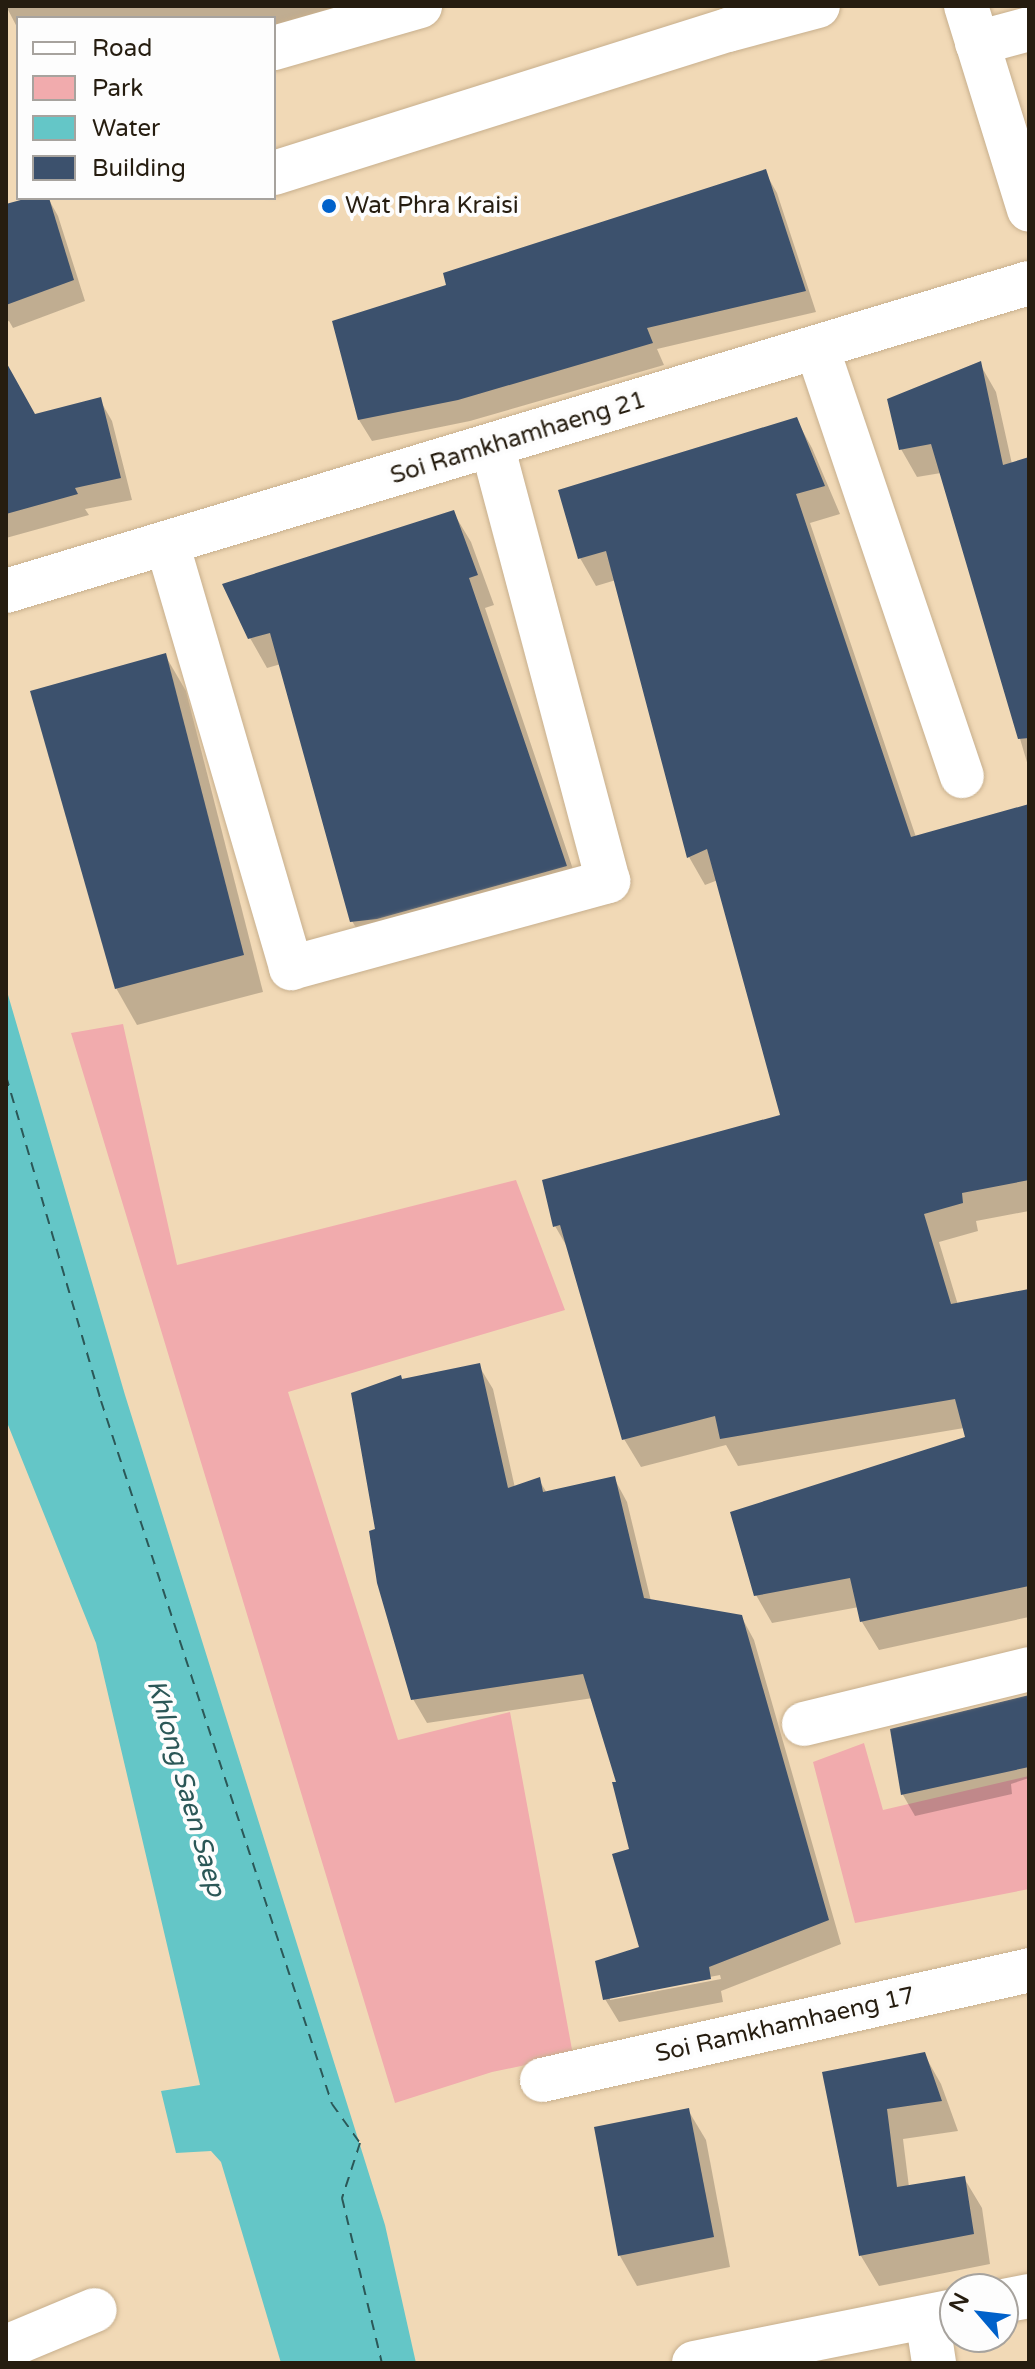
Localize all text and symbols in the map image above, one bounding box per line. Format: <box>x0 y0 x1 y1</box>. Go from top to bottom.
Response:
legend <box>16 16 276 200</box>
text: Road <box>92 34 152 63</box>
text: Park <box>92 74 143 103</box>
text: Water <box>92 114 160 143</box>
text: Building <box>92 154 186 183</box>
place label: Wat Phra Kraisi <box>345 192 519 220</box>
marker: Wat Phra Kraisi <box>320 197 338 215</box>
street label: Soi Ramkhamhaeng 21 <box>387 385 649 491</box>
water label: Khlong Saen Saep <box>140 1676 232 1900</box>
street label: Soi Ramkhamhaeng 17 <box>653 1981 917 2069</box>
north arrow <box>939 2273 1019 2353</box>
text: N <box>944 2289 975 2317</box>

